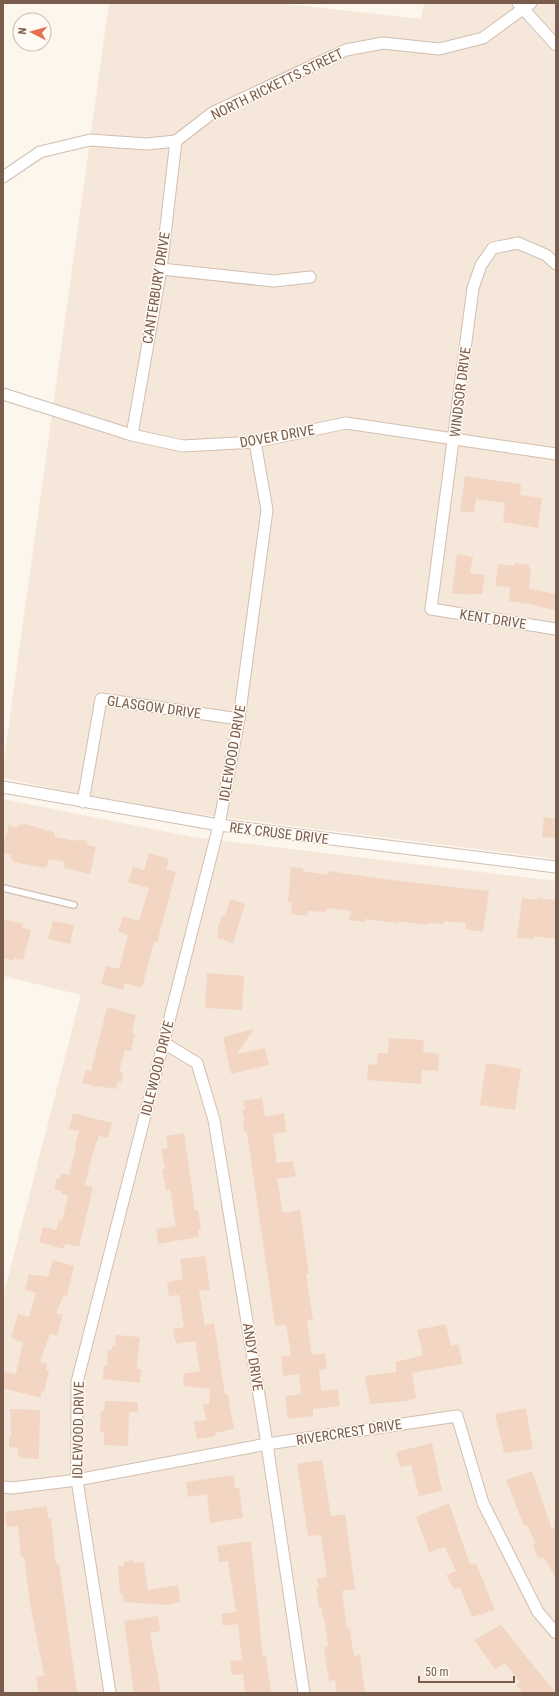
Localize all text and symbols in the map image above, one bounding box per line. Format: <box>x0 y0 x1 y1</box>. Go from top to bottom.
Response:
north arrow <box>12 12 52 52</box>
text: N <box>16 27 29 35</box>
street label: NORTH RICKETTS STREET <box>208 45 346 123</box>
street label: CANTERBURY DRIVE <box>139 231 173 345</box>
street label: WINDSOR DRIVE <box>447 346 473 438</box>
street label: DOVER DRIVE <box>238 422 316 450</box>
street label: KENT DRIVE <box>459 606 527 632</box>
street label: GLASGOW DRIVE <box>106 692 202 722</box>
street label: IDLEWOOD DRIVE <box>216 704 248 802</box>
street label: REX CRUSE DRIVE <box>229 819 329 847</box>
street label: IDLEWOOD DRIVE <box>137 1019 177 1117</box>
street label: ANDY DRIVE <box>240 1322 266 1392</box>
street label: IDLEWOOD DRIVE <box>69 1381 87 1479</box>
street label: RIVERCREST DRIVE <box>295 1416 403 1448</box>
scale bar <box>419 1658 514 1684</box>
text: 50 m <box>425 1665 449 1679</box>

